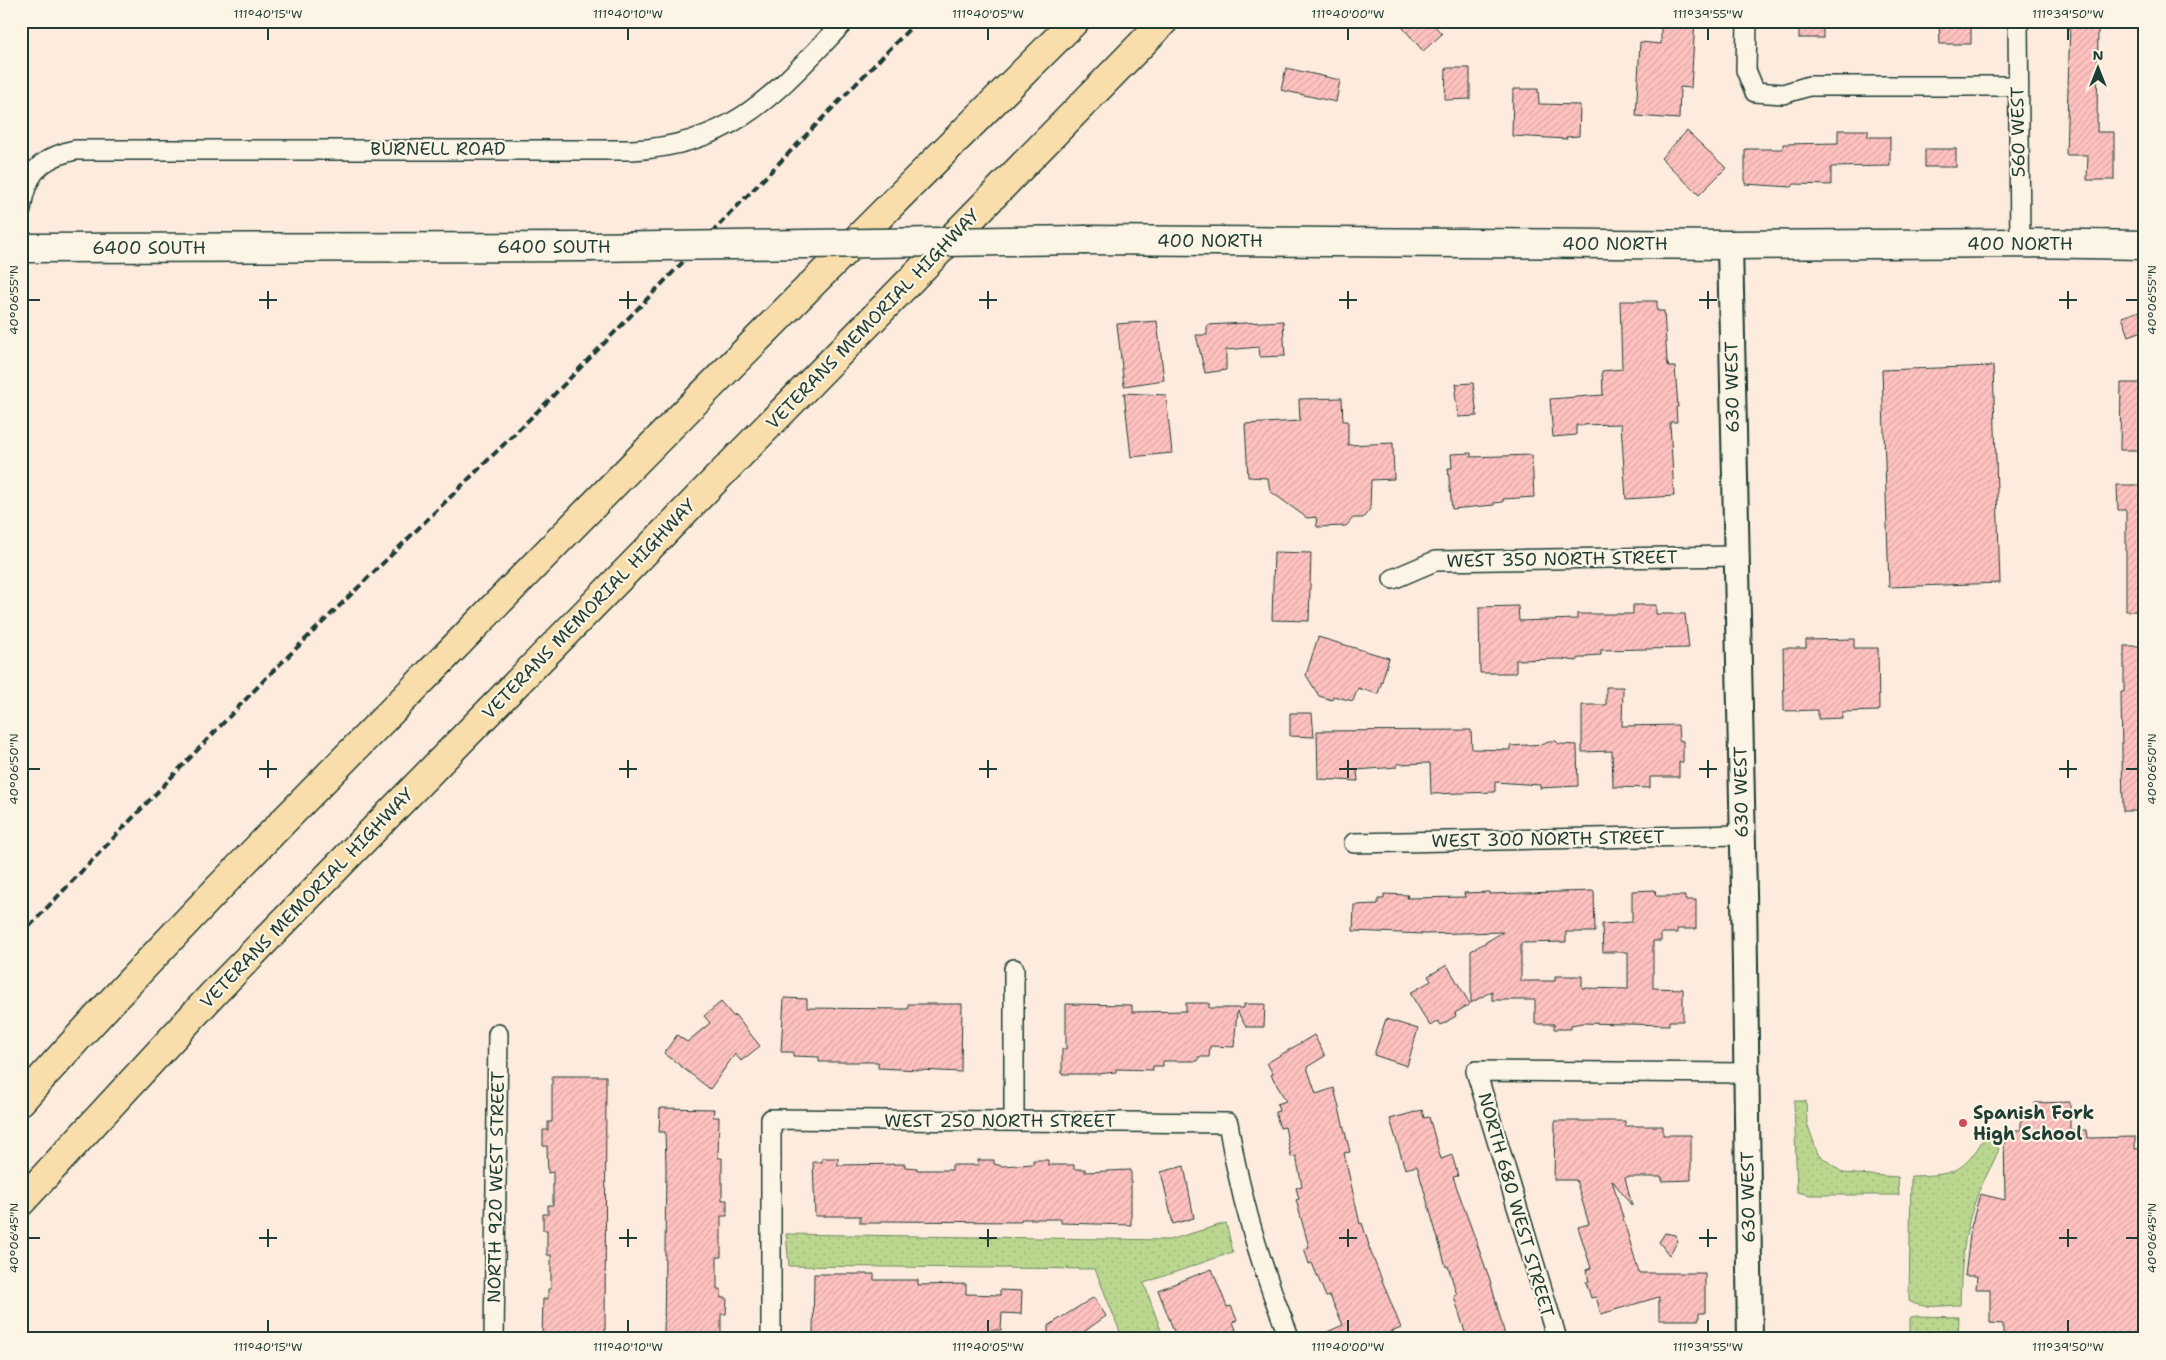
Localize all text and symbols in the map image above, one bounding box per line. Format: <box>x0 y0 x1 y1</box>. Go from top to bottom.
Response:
text: 111°40'15"W <box>234 6 302 22</box>
text: 111°40'10"W <box>593 6 663 22</box>
text: 111°40'05"W <box>952 6 1024 22</box>
text: 111°40'00"W <box>1311 6 1385 22</box>
text: 111°39'55"W <box>1673 6 1743 22</box>
text: 111°39'50"W <box>2032 6 2104 22</box>
north arrow <box>2074 42 2124 92</box>
text: N <box>2092 46 2104 64</box>
street label: 560 WEST <box>2005 86 2031 178</box>
street label: BURNELL ROAD <box>370 137 506 161</box>
street label: VETERANS MEMORIAL HIGHWAY <box>761 203 985 435</box>
street label: 400 NORTH <box>1157 229 1263 253</box>
street label: 400 NORTH <box>1562 232 1668 256</box>
street label: 400 NORTH <box>1967 232 2073 256</box>
street label: 6400 SOUTH <box>497 235 611 259</box>
street label: 6400 SOUTH <box>92 236 206 260</box>
text: 40°06'55"N <box>6 265 22 335</box>
text: 40°06'55"N <box>2144 265 2160 335</box>
street label: 630 WEST <box>1719 341 1745 433</box>
street label: VETERANS MEMORIAL HIGHWAY <box>477 493 701 725</box>
street label: WEST 350 NORTH STREET <box>1446 545 1678 573</box>
text: 40°06'50"N <box>6 733 22 805</box>
text: 40°06'50"N <box>2144 733 2160 805</box>
street label: 630 WEST <box>1728 746 1754 838</box>
street label: VETERANS MEMORIAL HIGHWAY <box>195 782 419 1014</box>
street label: WEST 300 NORTH STREET <box>1431 825 1665 853</box>
street label: NORTH 920 WEST STREET <box>482 1071 510 1303</box>
street label: NORTH 680 WEST STREET <box>1472 1090 1560 1320</box>
place label: Spanish Fork High School <box>1973 1101 2094 1146</box>
street label: WEST 250 NORTH STREET <box>884 1109 1116 1133</box>
marker: Spanish Fork High School <box>1957 1117 1969 1129</box>
street label: 630 WEST <box>1735 1151 1761 1243</box>
text: 40°06'45"N <box>6 1203 22 1273</box>
text: 40°06'45"N <box>2144 1203 2160 1273</box>
text: 111°40'15"W <box>234 1339 302 1355</box>
text: 111°40'10"W <box>593 1339 663 1355</box>
text: 111°40'05"W <box>952 1339 1024 1355</box>
text: 111°40'00"W <box>1311 1339 1385 1355</box>
text: 111°39'55"W <box>1673 1339 1743 1355</box>
text: 111°39'50"W <box>2032 1339 2104 1355</box>

